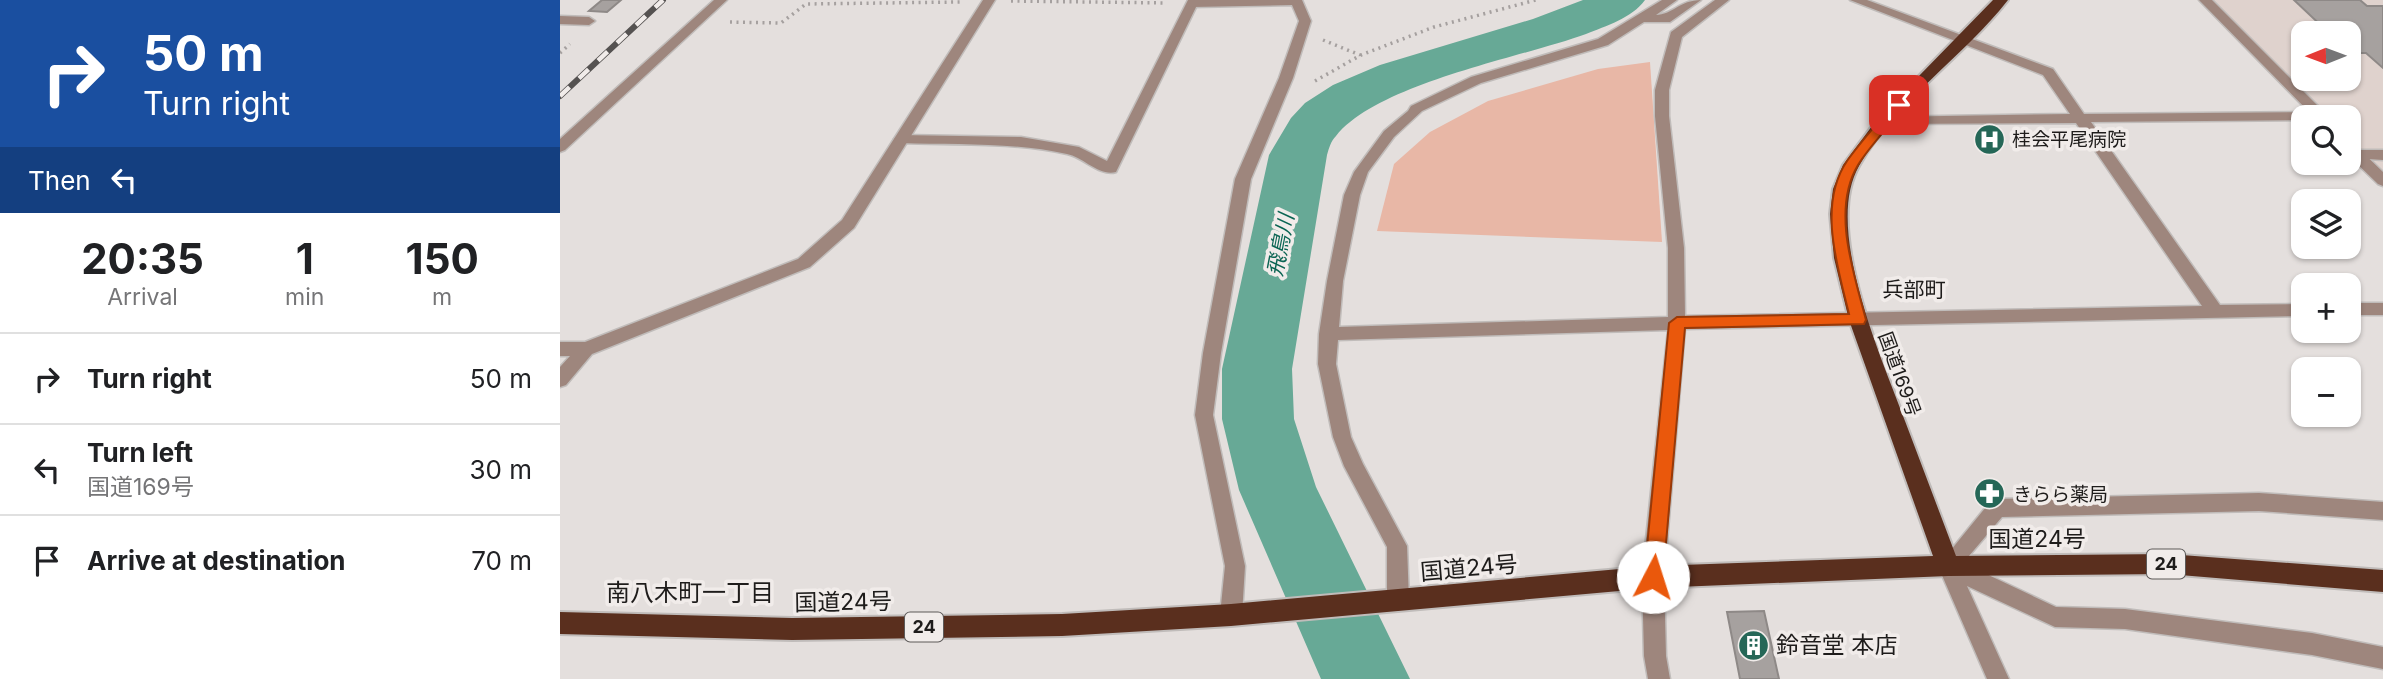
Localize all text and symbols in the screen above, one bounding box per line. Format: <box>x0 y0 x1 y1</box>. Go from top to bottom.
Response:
north arrow <box>2291 21 2361 91</box>
map controls <box>2291 21 2361 427</box>
text: 50 m <box>143 24 264 83</box>
icon: right <box>28 28 119 119</box>
pin <box>1869 75 1929 135</box>
text: Turn right <box>143 84 290 123</box>
icon: arrive <box>1880 86 1918 124</box>
button: search <box>2291 105 2361 175</box>
hospital icon: 桂会平尾病院 <box>1972 122 2006 156</box>
place label: 桂会平尾病院 <box>2012 128 2126 151</box>
icon: left <box>105 161 143 199</box>
text: Then <box>28 165 91 196</box>
button: layers <box>2291 189 2361 259</box>
water label: 飛鳥川 <box>1262 210 1299 278</box>
text: 20:35 <box>81 233 204 284</box>
text: 1 <box>296 233 314 284</box>
text: 150 <box>406 233 479 284</box>
button: + <box>2291 273 2361 343</box>
district label: 兵部町 <box>1883 277 1946 302</box>
text: Arrival <box>107 283 178 311</box>
text: min <box>285 283 324 311</box>
text: m <box>432 283 452 311</box>
street label: 国道169号 <box>1874 329 1925 420</box>
button: − <box>2291 357 2361 427</box>
icon: right <box>28 360 66 398</box>
text: Turn right <box>87 363 212 394</box>
text: 50 m <box>470 363 532 394</box>
text: Turn left <box>87 437 193 468</box>
icon: left <box>28 451 66 489</box>
text: 30 m <box>469 454 532 485</box>
text: 国道169号 <box>87 473 194 501</box>
pharmacy icon: きらら薬局 <box>1973 477 2007 511</box>
place label: きらら薬局 <box>2013 483 2108 506</box>
street label: 国道24号 <box>1988 525 2086 553</box>
position arrow <box>1616 540 1690 614</box>
icon: arrive <box>28 542 66 580</box>
text: Arrive at destination <box>87 545 346 576</box>
text: 70 m <box>471 545 532 576</box>
street label: 国道24号 <box>1419 550 1519 586</box>
road number: 24 <box>2147 550 2185 578</box>
district label: 南八木町一丁目 <box>606 578 774 607</box>
street label: 国道24号 <box>794 587 892 617</box>
road number: 24 <box>905 612 943 642</box>
building icon: 鈴音堂 本店 <box>1736 628 1770 662</box>
place label: 鈴音堂 本店 <box>1776 631 1897 659</box>

